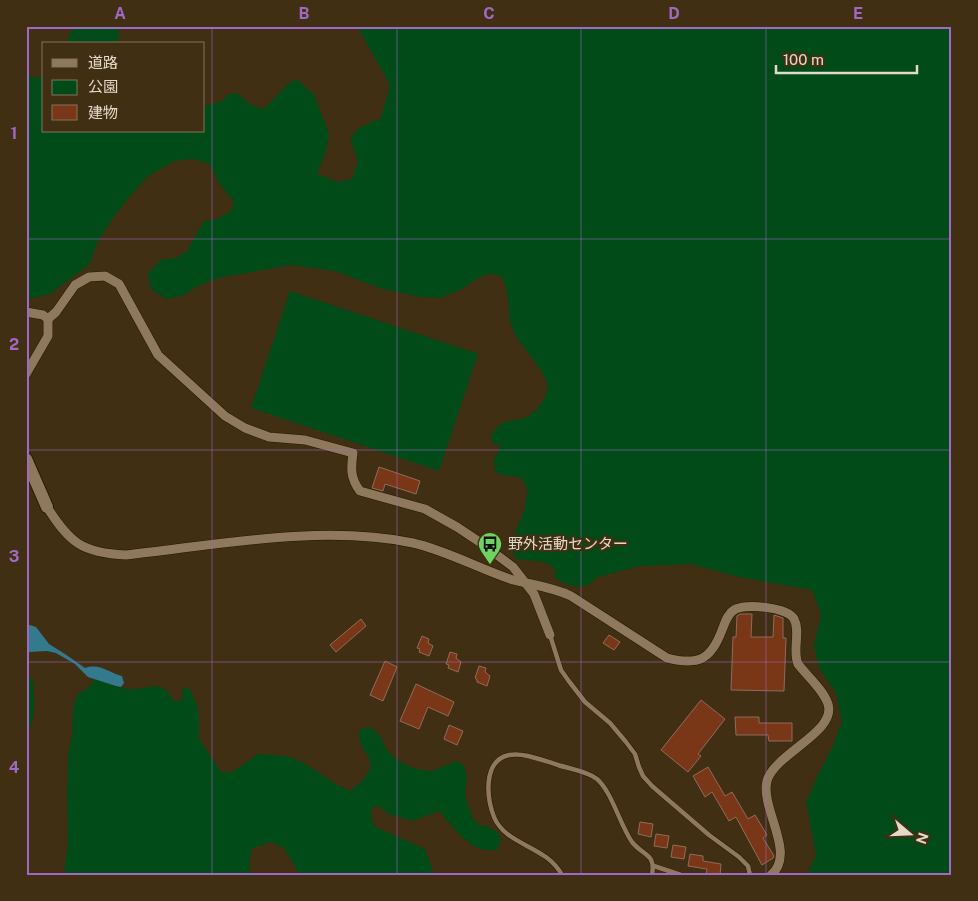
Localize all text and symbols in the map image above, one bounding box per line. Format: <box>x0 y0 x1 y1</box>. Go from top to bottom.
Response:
text: A <box>114 4 126 23</box>
text: B <box>299 4 310 23</box>
text: C <box>483 4 495 23</box>
text: D <box>668 4 680 23</box>
text: E <box>853 4 863 23</box>
legend <box>42 42 205 132</box>
scale bar <box>776 42 917 74</box>
text: 100 m <box>783 51 824 68</box>
text: 道路 <box>88 54 118 71</box>
text: 公園 <box>88 78 118 95</box>
text: 建物 <box>88 104 118 121</box>
text: 1 <box>11 124 17 143</box>
text: 2 <box>9 335 19 354</box>
bus stop icon: 野外活動センター <box>477 531 503 565</box>
place label: 野外活動センター <box>508 535 628 552</box>
text: 3 <box>9 547 19 566</box>
text: 4 <box>9 758 20 777</box>
north arrow <box>886 808 936 858</box>
text: N <box>913 830 932 846</box>

